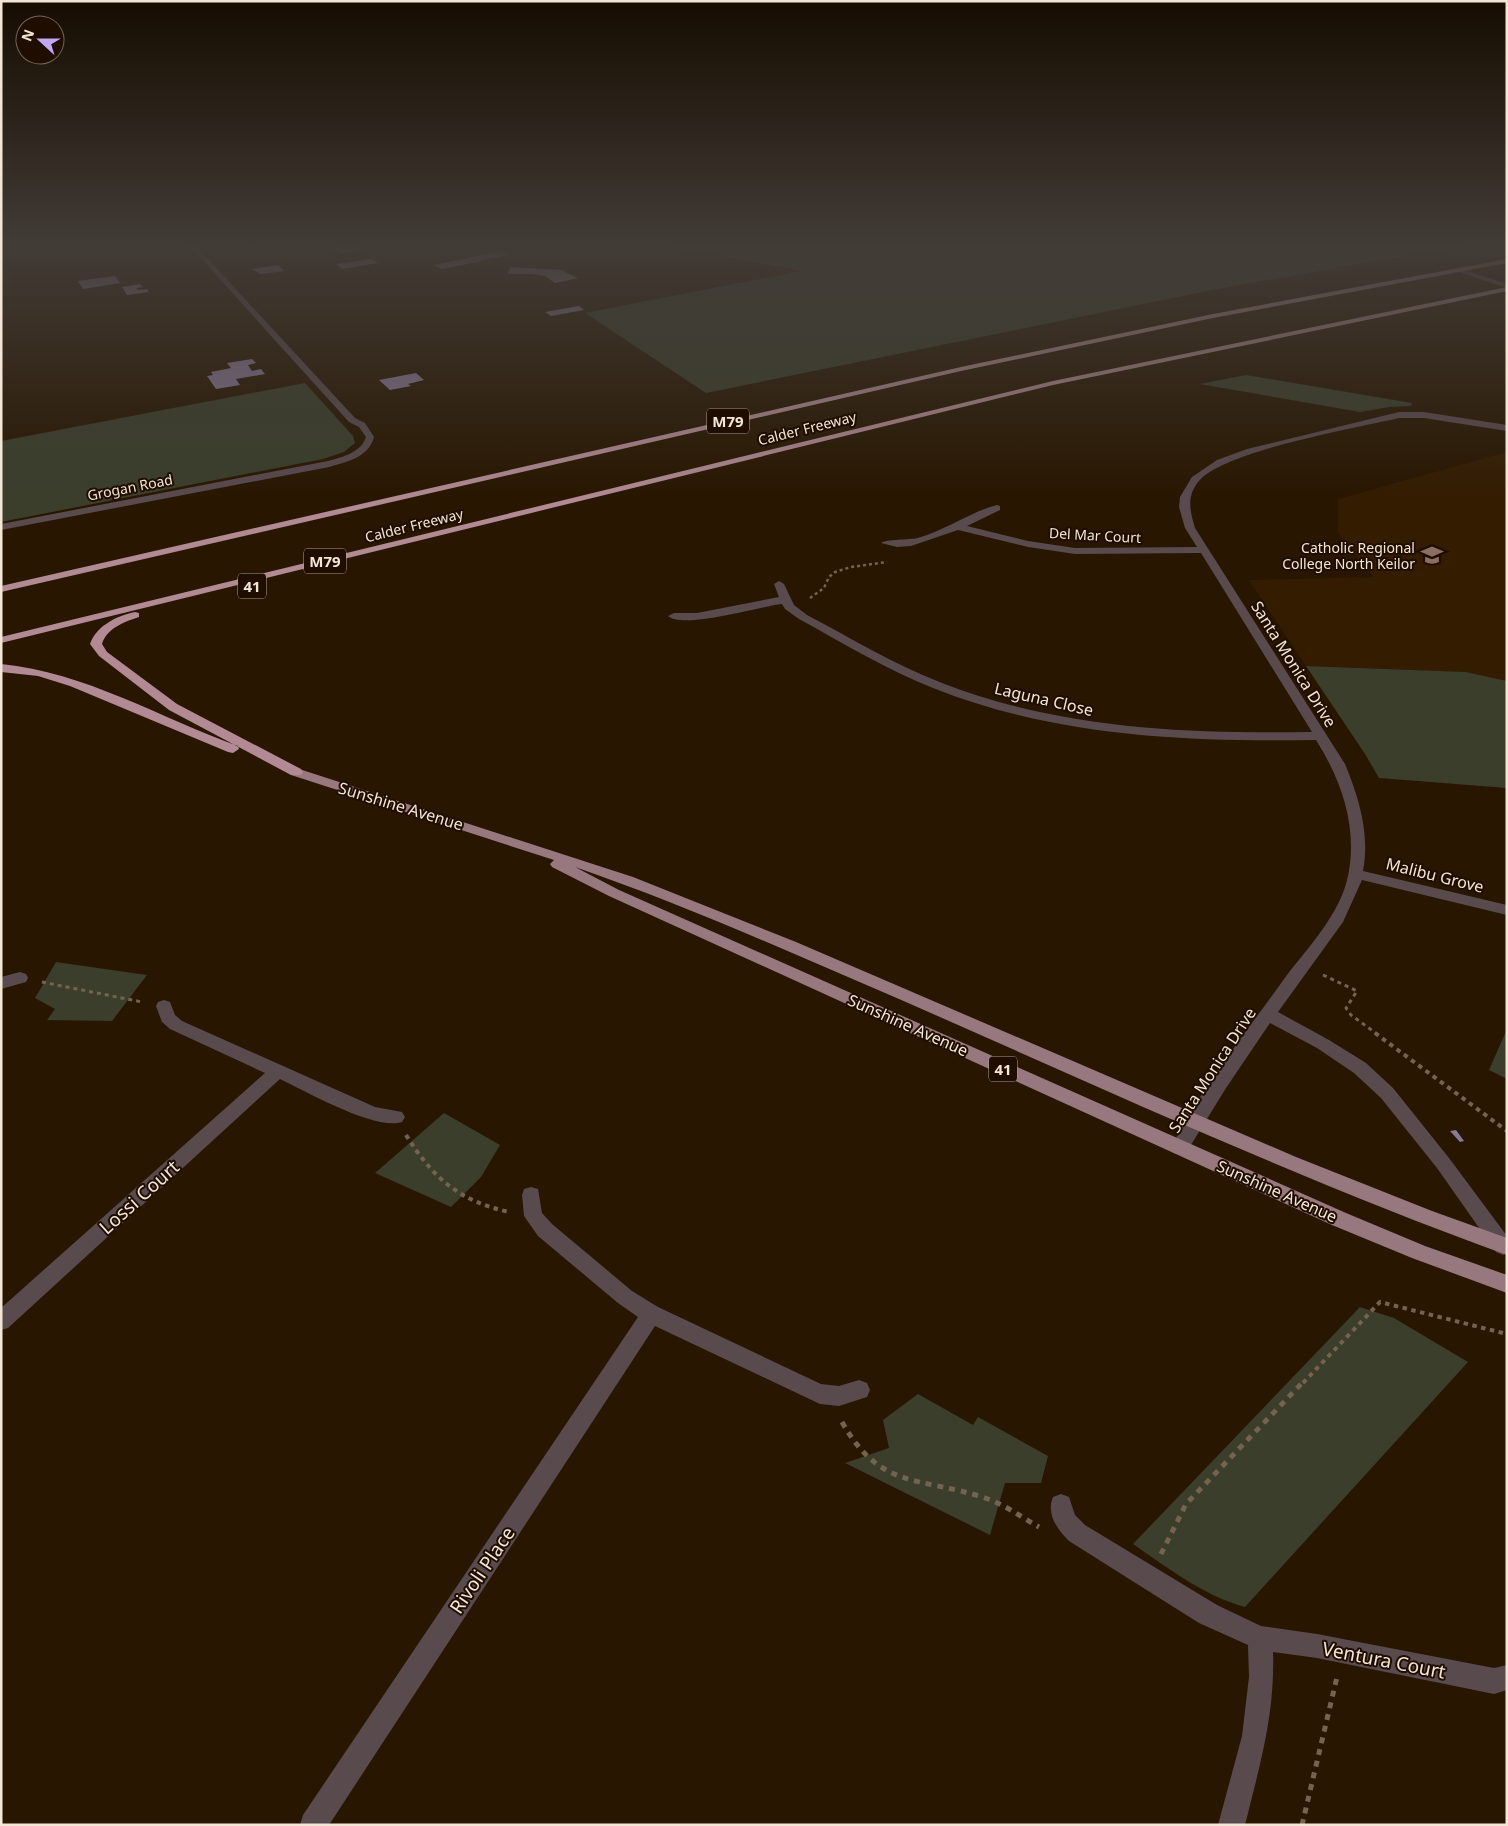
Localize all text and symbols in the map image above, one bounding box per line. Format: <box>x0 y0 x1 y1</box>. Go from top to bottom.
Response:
north arrow <box>15 15 65 65</box>
text: N <box>16 26 38 44</box>
street label: Calder Freeway <box>756 406 859 449</box>
road number: M79 <box>707 408 749 434</box>
street label: Grogan Road <box>86 469 174 505</box>
street label: Calder Freeway <box>363 503 466 546</box>
street label: Del Mar Court <box>1048 523 1142 547</box>
place label: Catholic Regional College North Keilor <box>1282 538 1415 573</box>
school or university icon: Catholic Regional College North Keilor <box>1419 542 1445 568</box>
road number: M79 <box>304 548 346 574</box>
road number: 41 <box>238 574 266 598</box>
street label: Santa Monica Drive <box>1246 597 1342 731</box>
street label: Laguna Close <box>992 677 1096 721</box>
street label: Sunshine Avenue <box>336 777 466 835</box>
street label: Malibu Grove <box>1384 852 1486 898</box>
street label: Sunshine Avenue <box>844 989 972 1061</box>
street label: Santa Monica Drive <box>1163 1003 1261 1137</box>
road number: 41 <box>989 1056 1017 1082</box>
street label: Lossi Court <box>93 1154 185 1240</box>
street label: Sunshine Avenue <box>1213 1155 1341 1227</box>
street label: Rivoli Place <box>443 1521 521 1619</box>
street label: Ventura Court <box>1320 1635 1448 1685</box>

